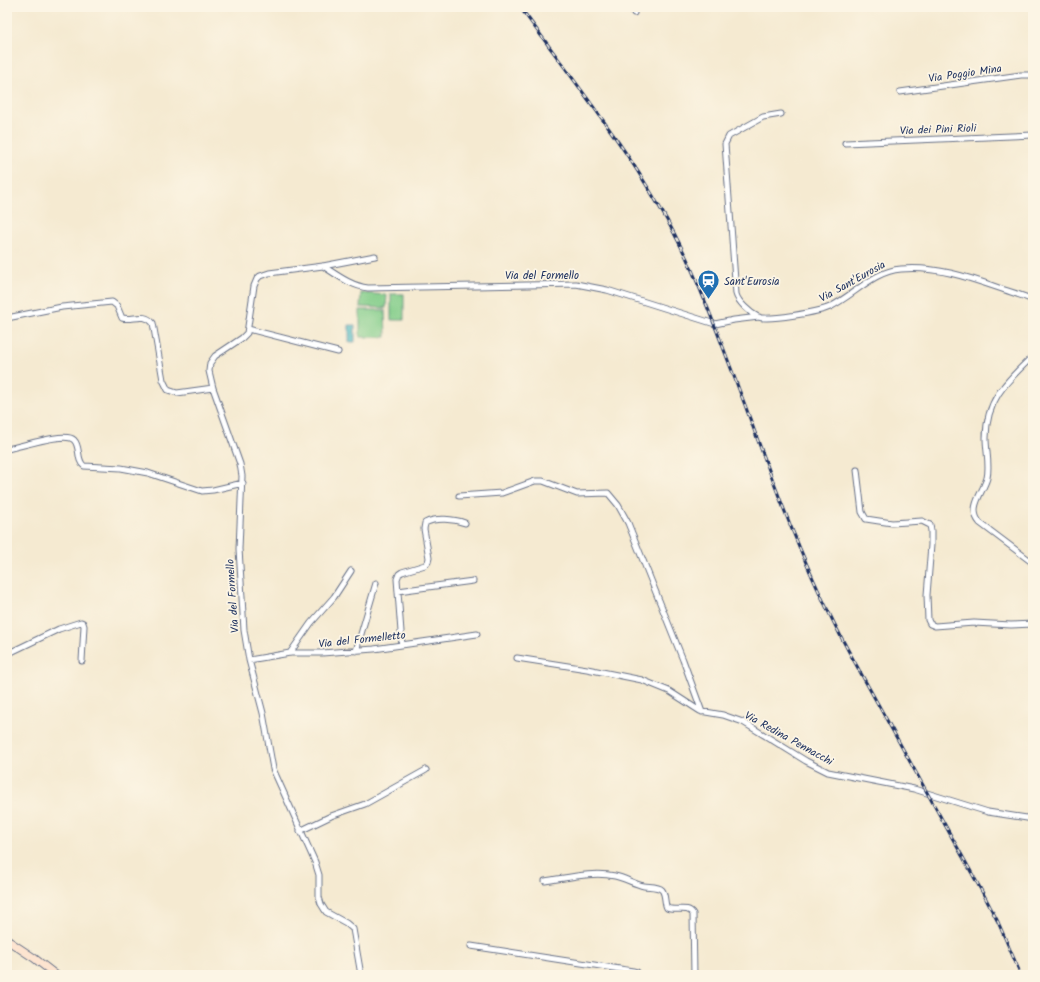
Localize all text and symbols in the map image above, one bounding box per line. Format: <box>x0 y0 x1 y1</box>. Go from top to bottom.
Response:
street label: Via Poggio Mina <box>927 60 1003 88</box>
street label: Via dei Pini Rioli <box>900 120 977 140</box>
street label: Via Sant'Eurosia <box>816 256 889 308</box>
street label: Via del Formello <box>505 267 579 285</box>
station icon: Sant'Eurosia <box>695 268 721 301</box>
place label: Sant'Eurosia <box>724 273 780 291</box>
street label: Via del Formello <box>221 558 245 633</box>
street label: Via del Formelletto <box>318 626 407 654</box>
street label: Via Redina Pennacchi <box>741 707 837 771</box>

